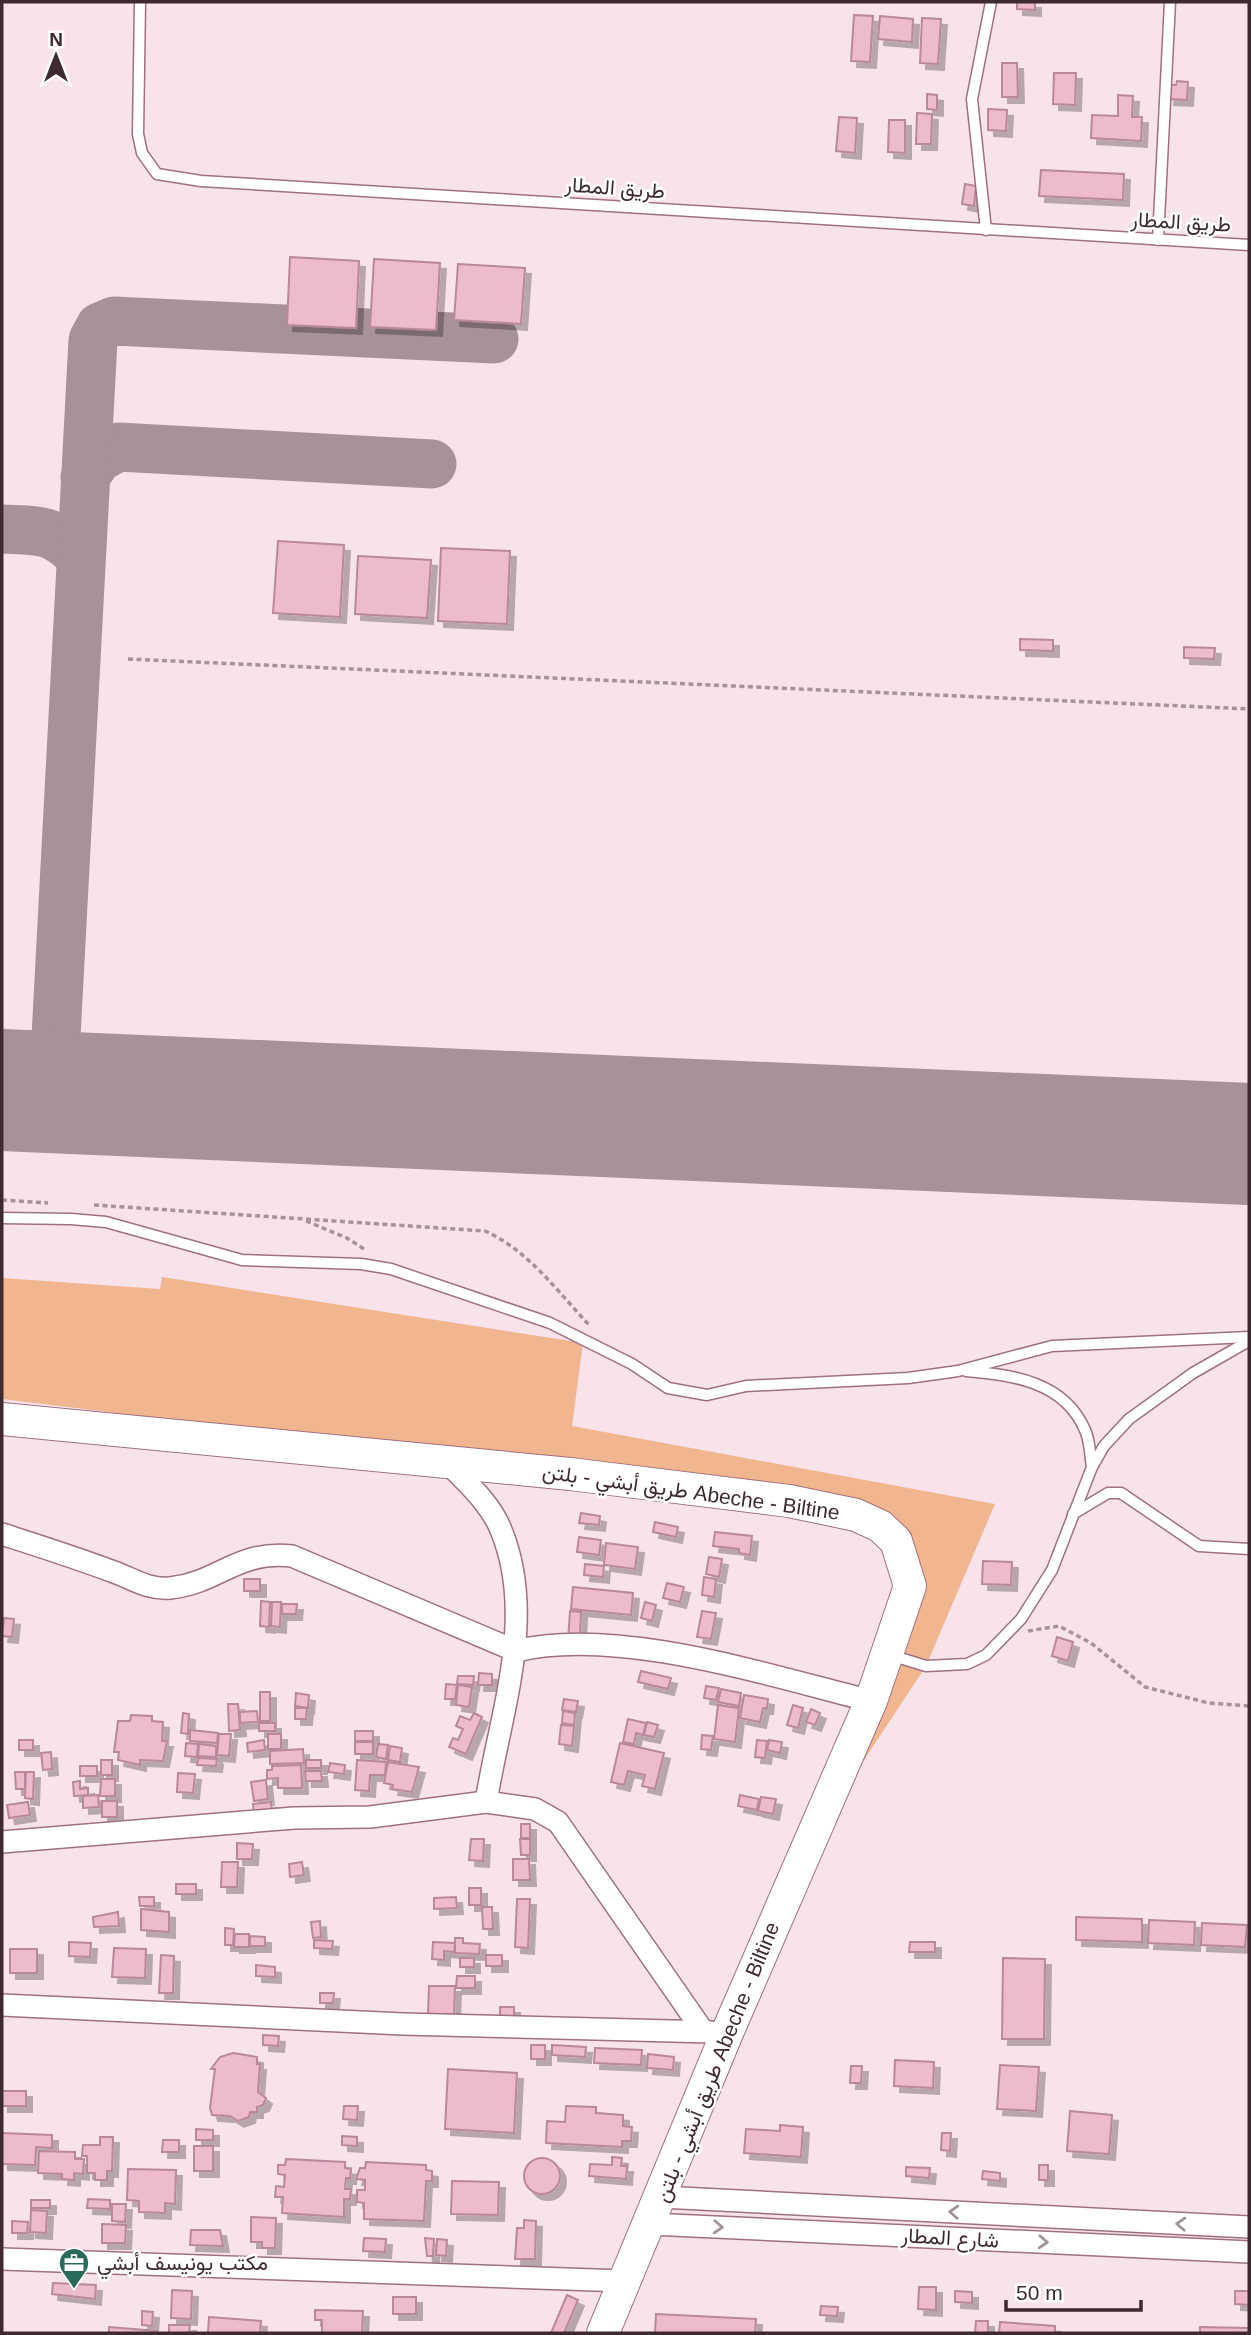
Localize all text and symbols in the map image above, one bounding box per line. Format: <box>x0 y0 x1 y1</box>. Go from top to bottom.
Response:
north arrow <box>21 21 91 91</box>
text: N <box>49 29 63 50</box>
street label: طريق المطار <box>563 172 666 204</box>
street label: طريق المطار <box>1129 207 1232 238</box>
street label: طريق أبشي - بلتن Abeche - Biltine <box>540 1459 841 1530</box>
street label: طريق أبشي - بلتن Abeche - Biltine <box>650 1918 789 2207</box>
one-way arrow <box>948 2205 959 2220</box>
one-way arrow <box>1175 2217 1186 2232</box>
one-way arrow <box>713 2220 724 2235</box>
street label: شارع المطار <box>899 2223 1000 2255</box>
one-way arrow <box>1038 2235 1049 2250</box>
office icon: مكتب يونيسف أبشي <box>57 2246 91 2290</box>
place label: مكتب يونيسف أبشي <box>97 2251 268 2280</box>
scale bar <box>1006 2268 1141 2312</box>
text: 50 m <box>1016 2281 1063 2304</box>

